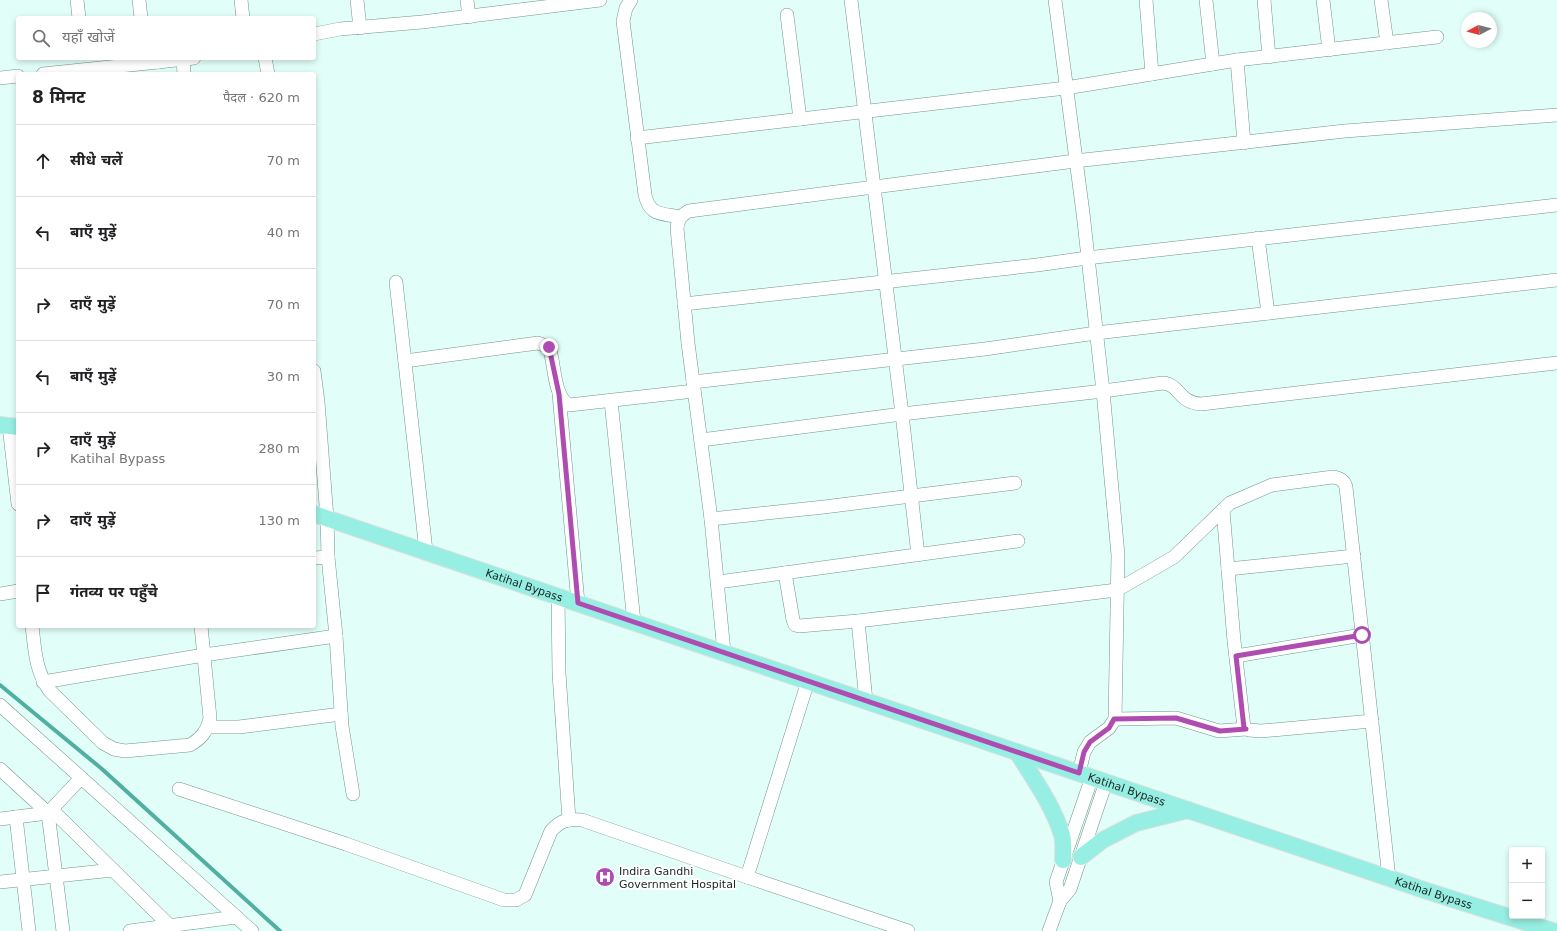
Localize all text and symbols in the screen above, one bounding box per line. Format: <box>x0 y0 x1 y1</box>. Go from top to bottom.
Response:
north arrow <box>1461 12 1497 48</box>
search box <box>16 16 316 60</box>
icon: search <box>30 27 52 49</box>
text: यहाँ खोजें <box>62 28 115 46</box>
text: 8 मिनट <box>32 87 85 107</box>
text: पैदल · 620 m <box>223 90 300 105</box>
icon: ahead <box>32 150 54 172</box>
text: सीधे चलें <box>70 151 123 169</box>
text: 70 m <box>267 153 300 168</box>
icon: left <box>32 222 54 244</box>
text: बाएँ मुड़ें <box>70 223 116 241</box>
text: 40 m <box>267 225 300 240</box>
icon: right <box>32 294 54 316</box>
text: दाएँ मुड़ें <box>70 295 116 313</box>
text: 70 m <box>267 297 300 312</box>
route end <box>540 338 558 356</box>
icon: left <box>32 366 54 388</box>
text: बाएँ मुड़ें <box>70 367 116 385</box>
text: 30 m <box>267 369 300 384</box>
text: दाएँ मुड़ें <box>70 431 116 449</box>
icon: right <box>32 438 54 460</box>
text: 280 m <box>258 441 300 456</box>
text: Katihal Bypass <box>70 451 165 466</box>
icon: right <box>32 510 54 532</box>
text: दाएँ मुड़ें <box>70 511 116 529</box>
text: 130 m <box>258 513 300 528</box>
street label: Katihal Bypass <box>484 567 565 605</box>
icon: arrive <box>32 582 54 604</box>
text: गंतव्य पर पहुँचे <box>70 583 158 601</box>
route start <box>1353 626 1371 644</box>
street label: Katihal Bypass <box>1086 771 1167 809</box>
map controls <box>1509 847 1545 919</box>
button: + <box>1509 847 1545 883</box>
place label: Indira Gandhi Government Hospital <box>619 865 736 891</box>
hospital icon: Indira Gandhi Government Hospital <box>594 866 616 888</box>
street label: Katihal Bypass <box>1393 875 1474 912</box>
button: − <box>1509 883 1545 919</box>

